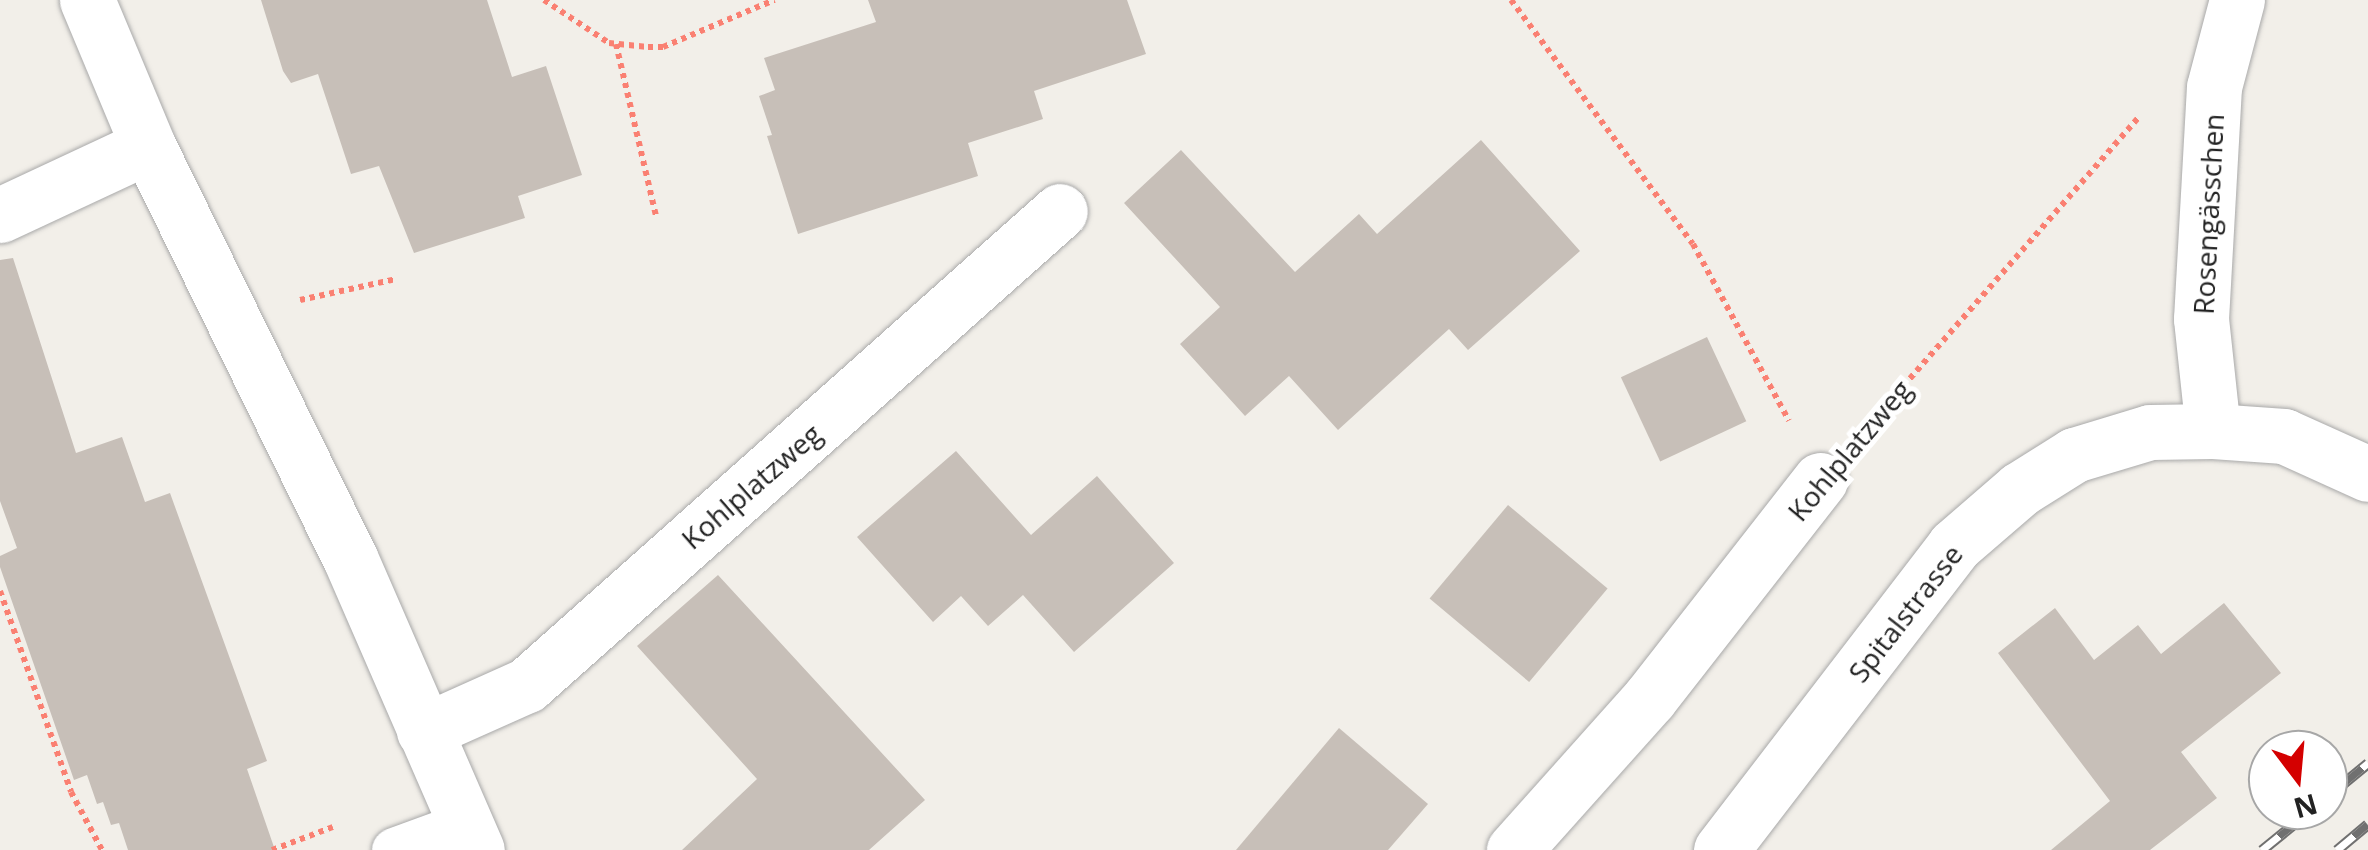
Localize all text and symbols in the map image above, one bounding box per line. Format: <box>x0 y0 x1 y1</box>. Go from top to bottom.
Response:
street label: Rosengässchen <box>2186 113 2230 315</box>
street label: Kohlplatzweg <box>1780 373 1918 527</box>
street label: Kohlplatzweg <box>674 416 828 556</box>
street label: Spitalstrasse <box>1841 538 1969 688</box>
north arrow <box>2248 730 2348 830</box>
text: N <box>2290 786 2322 828</box>

